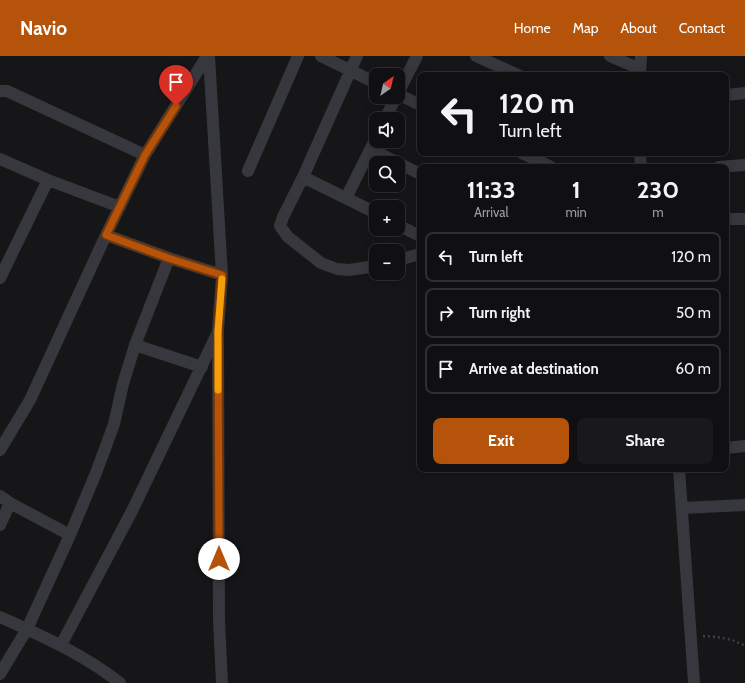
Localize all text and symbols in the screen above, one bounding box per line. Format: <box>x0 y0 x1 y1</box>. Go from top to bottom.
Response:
text: Navio <box>20 17 67 40</box>
text: Home <box>514 19 551 37</box>
text: Map <box>573 19 598 37</box>
text: About <box>620 19 657 37</box>
text: Contact <box>679 19 725 37</box>
pin <box>159 65 193 106</box>
north arrow <box>369 68 405 104</box>
map controls <box>369 68 405 280</box>
icon: arrive <box>165 71 187 93</box>
text: 120 m <box>499 86 575 120</box>
icon: left <box>433 88 485 140</box>
button: sound <box>369 112 405 148</box>
text: Turn left <box>499 120 562 142</box>
button: search <box>369 156 405 192</box>
text: 11:33 <box>467 175 516 204</box>
text: 1 <box>572 175 581 204</box>
text: 230 <box>637 175 679 204</box>
button: + <box>369 200 405 236</box>
text: Arrival <box>474 204 509 220</box>
text: min <box>565 204 587 220</box>
text: m <box>652 204 664 220</box>
button: − <box>369 244 405 280</box>
icon: left <box>435 246 457 268</box>
text: Turn left <box>469 248 523 266</box>
text: 120 m <box>671 248 711 266</box>
icon: right <box>435 302 457 324</box>
text: Turn right <box>469 304 530 322</box>
text: 50 m <box>676 304 711 322</box>
icon: arrive <box>435 358 457 380</box>
text: Arrive at destination <box>469 360 599 378</box>
text: 60 m <box>675 360 711 378</box>
button: Exit <box>433 418 569 464</box>
button: Share <box>577 418 713 464</box>
position arrow <box>198 538 240 580</box>

